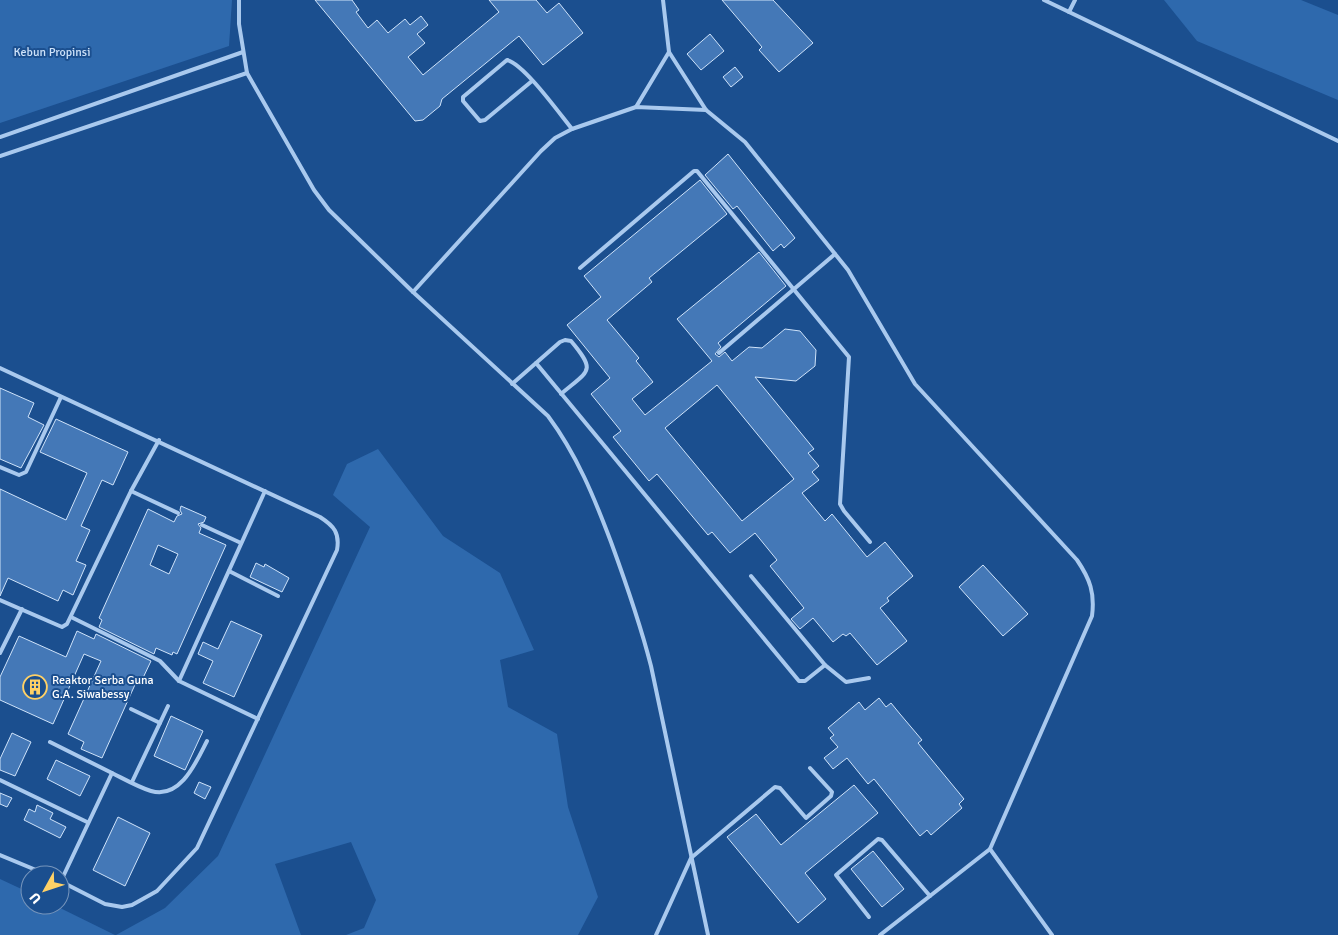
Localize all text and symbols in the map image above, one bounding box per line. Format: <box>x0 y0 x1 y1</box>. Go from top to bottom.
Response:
park label: Kebun Propinsi <box>14 45 90 60</box>
place label: Reaktor Serba Guna G.A. Siwabessy <box>52 673 154 702</box>
building icon: Reaktor Serba Guna G.A. Siwabessy <box>22 674 48 700</box>
north arrow <box>20 865 70 915</box>
text: U <box>26 889 45 907</box>

